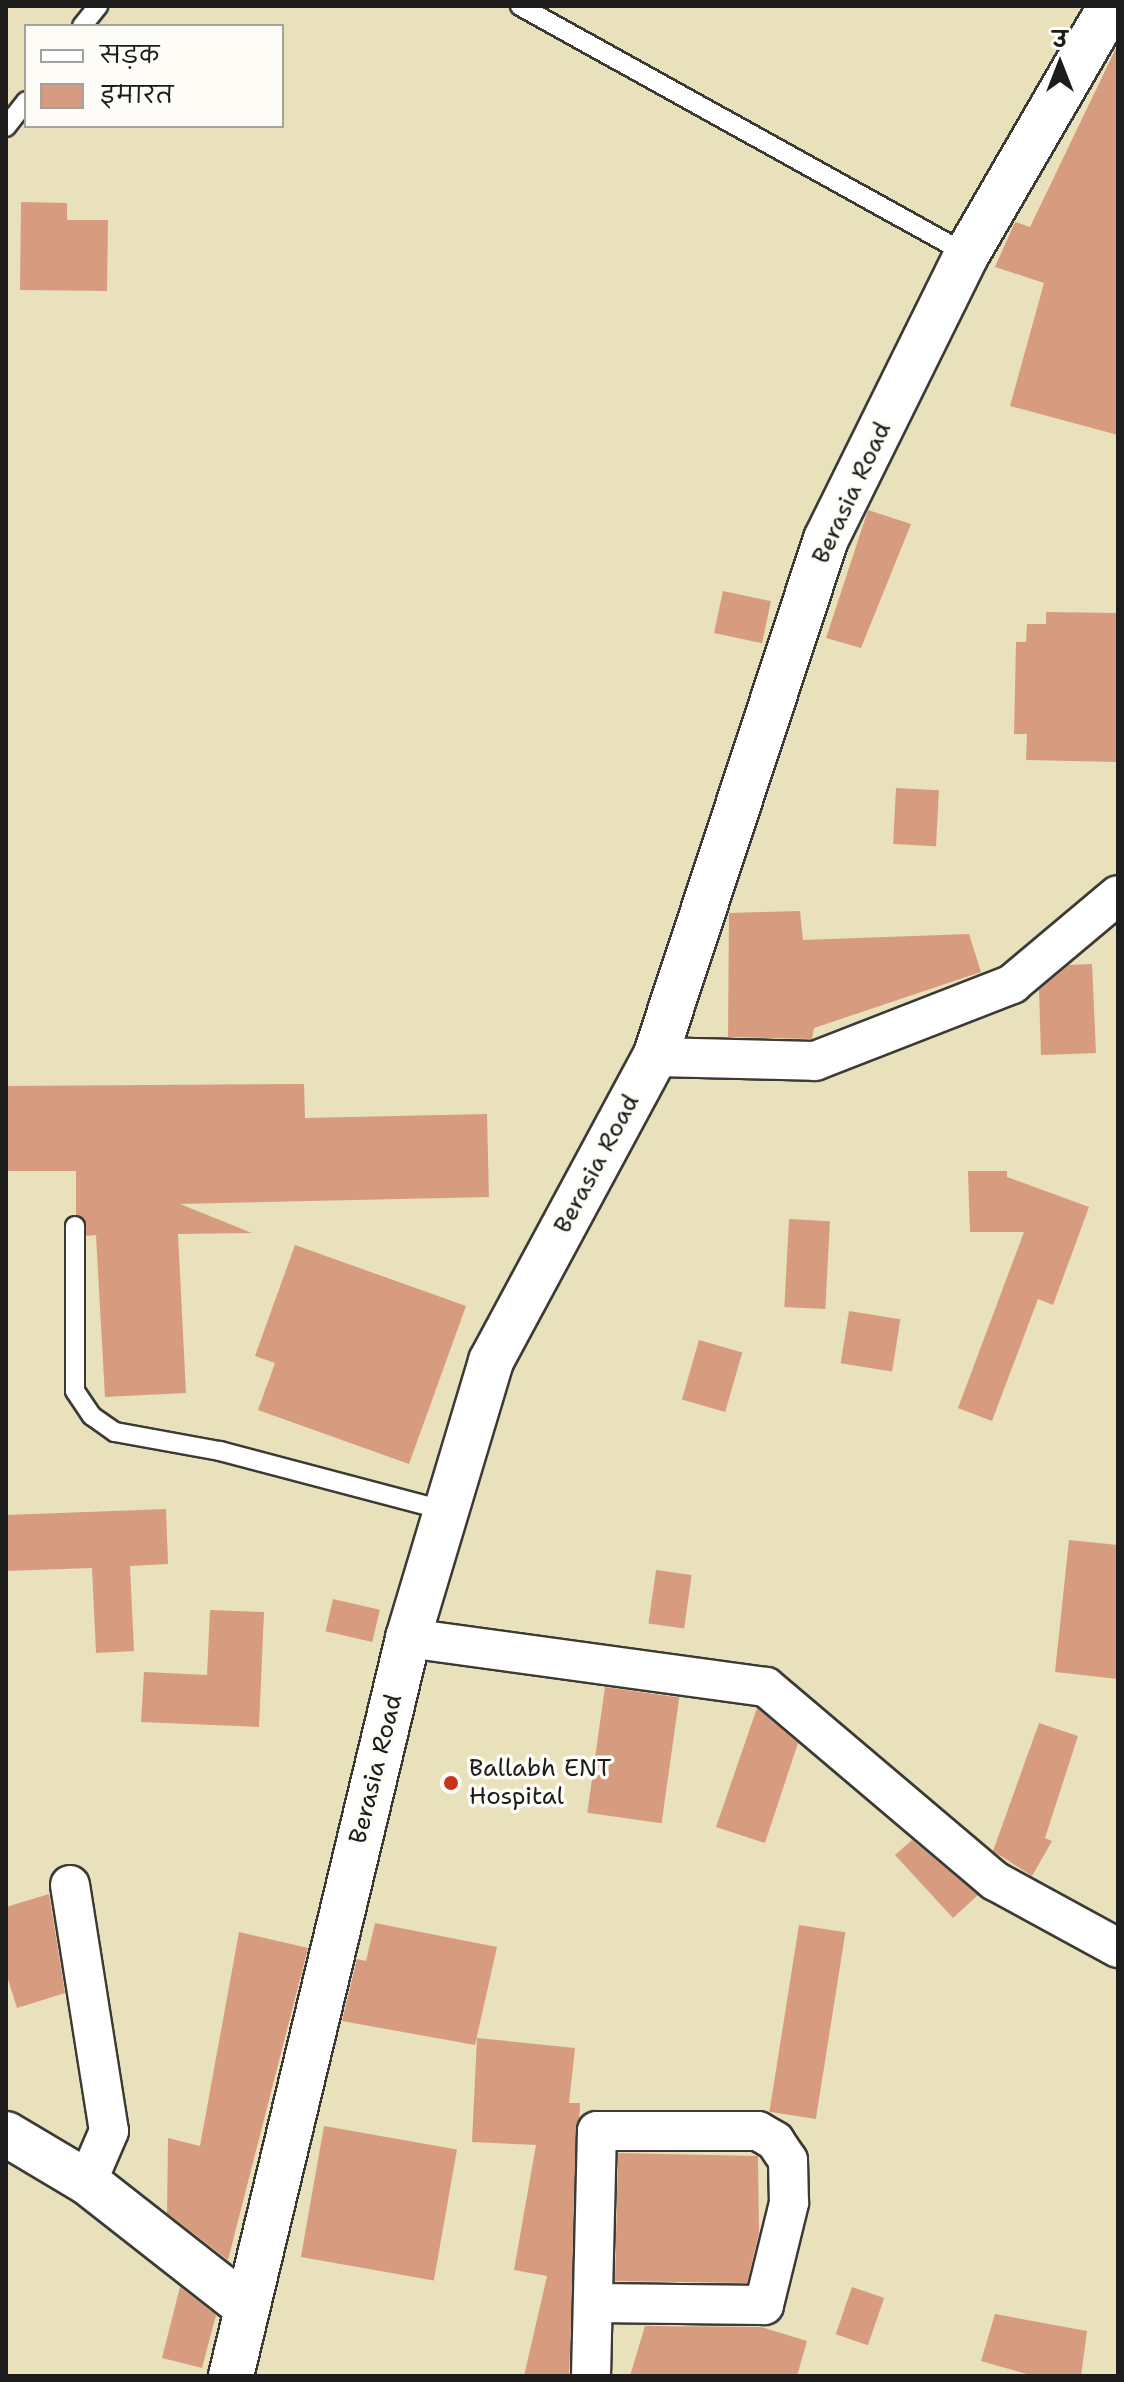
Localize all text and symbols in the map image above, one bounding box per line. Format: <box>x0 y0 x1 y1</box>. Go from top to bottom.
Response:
legend <box>24 24 284 128</box>
north arrow <box>1020 24 1100 104</box>
text: उ <box>1053 25 1067 54</box>
text: सड़क <box>100 39 159 71</box>
text: इमारत <box>100 79 173 111</box>
street label: Berasia Road <box>807 418 897 568</box>
street label: Berasia Road <box>548 1090 646 1238</box>
street label: Berasia Road <box>344 1691 408 1847</box>
place label: Ballabh ENT Hospital <box>469 1755 611 1811</box>
marker: Ballabh ENT Hospital <box>440 1772 462 1794</box>

